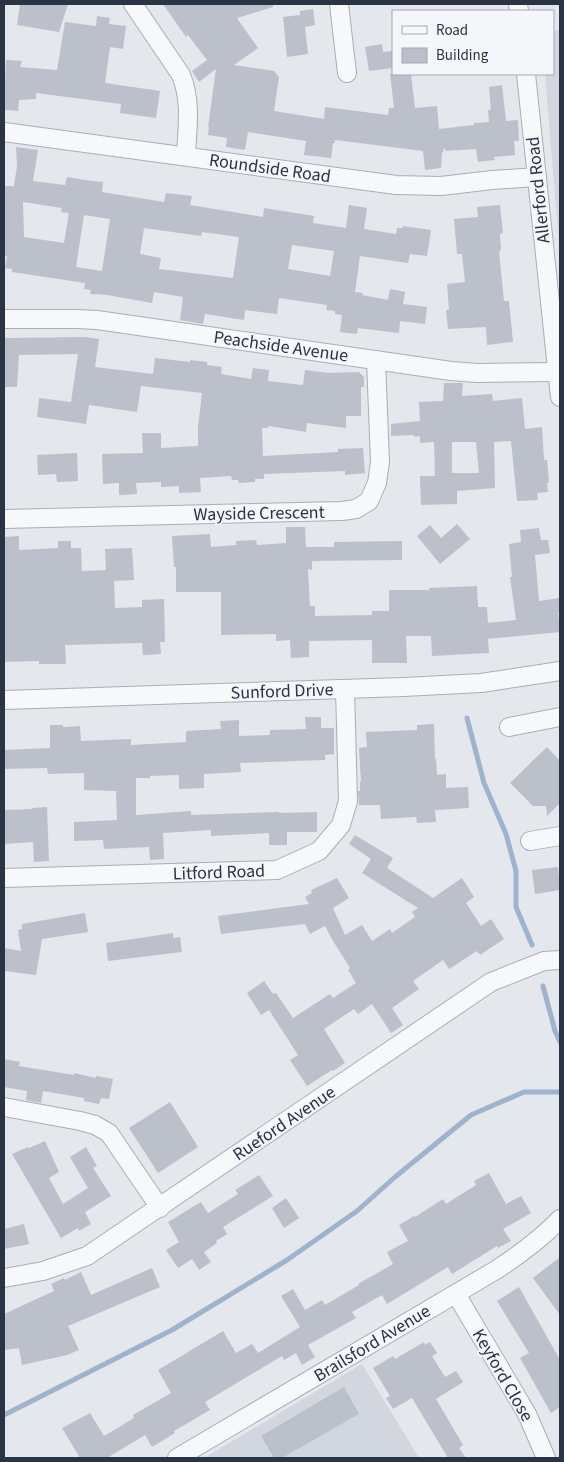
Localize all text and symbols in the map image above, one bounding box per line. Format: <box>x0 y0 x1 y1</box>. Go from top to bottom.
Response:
legend <box>392 10 554 75</box>
text: Road <box>436 20 468 41</box>
text: Building <box>436 45 489 66</box>
street label: Allerford Road <box>520 135 557 245</box>
street label: Roundside Road <box>207 148 332 189</box>
street label: Peachside Avenue <box>212 325 350 368</box>
street label: Wayside Crescent <box>193 500 325 527</box>
street label: Sunford Drive <box>230 677 334 706</box>
street label: Litford Road <box>172 858 266 887</box>
street label: Rueford Avenue <box>228 1080 341 1167</box>
street label: Brailsford Avenue <box>309 1299 435 1388</box>
street label: Keyford Close <box>466 1324 539 1426</box>

